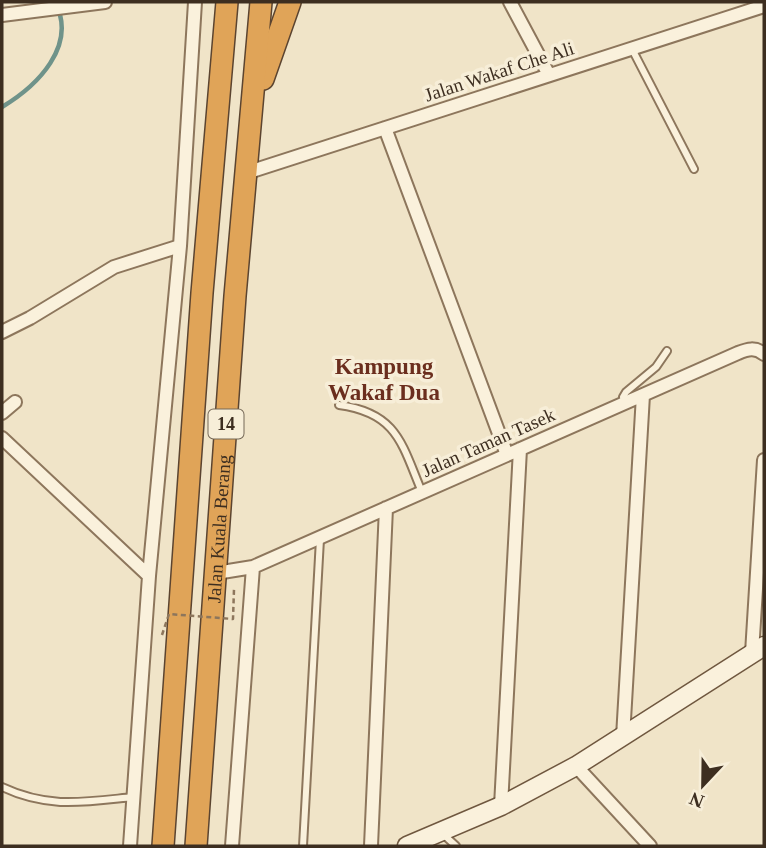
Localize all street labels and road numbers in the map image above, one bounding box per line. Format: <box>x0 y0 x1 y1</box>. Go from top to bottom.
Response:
street label: Jalan Wakaf Che Ali <box>422 37 577 106</box>
street label: Jalan Taman Tasek <box>418 404 558 481</box>
road number: 14 <box>208 410 244 438</box>
street label: Jalan Kuala Berang <box>203 453 235 604</box>

